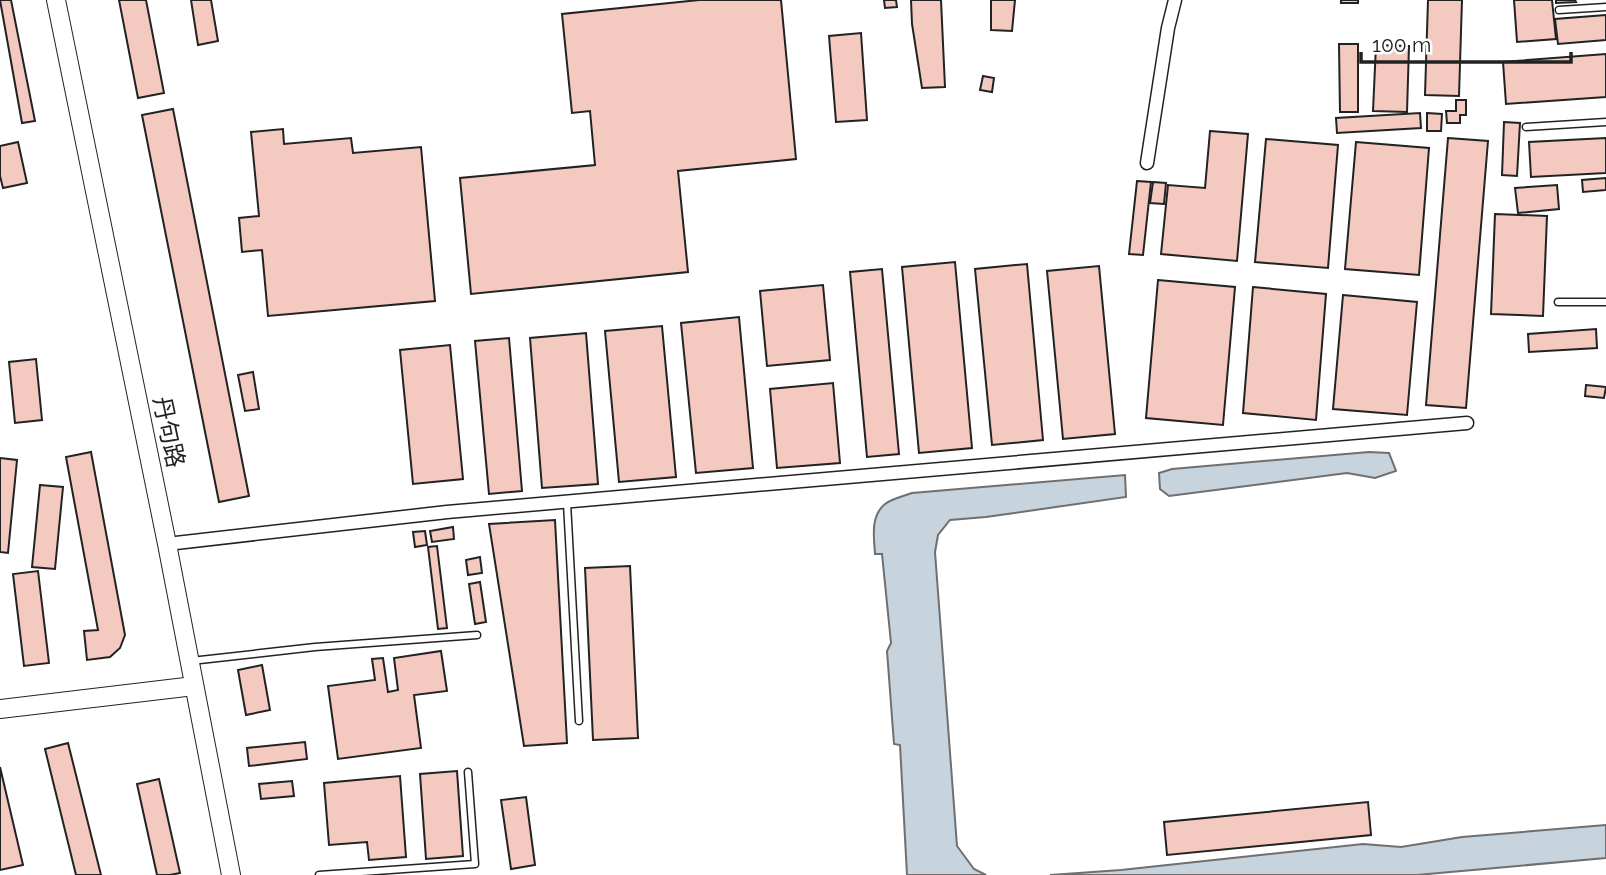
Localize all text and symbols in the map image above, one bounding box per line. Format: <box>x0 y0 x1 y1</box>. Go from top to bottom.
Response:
scale bar <box>1361 21 1571 65</box>
text: 100 m <box>1372 32 1431 57</box>
street label: 丹句路 <box>147 394 191 470</box>

